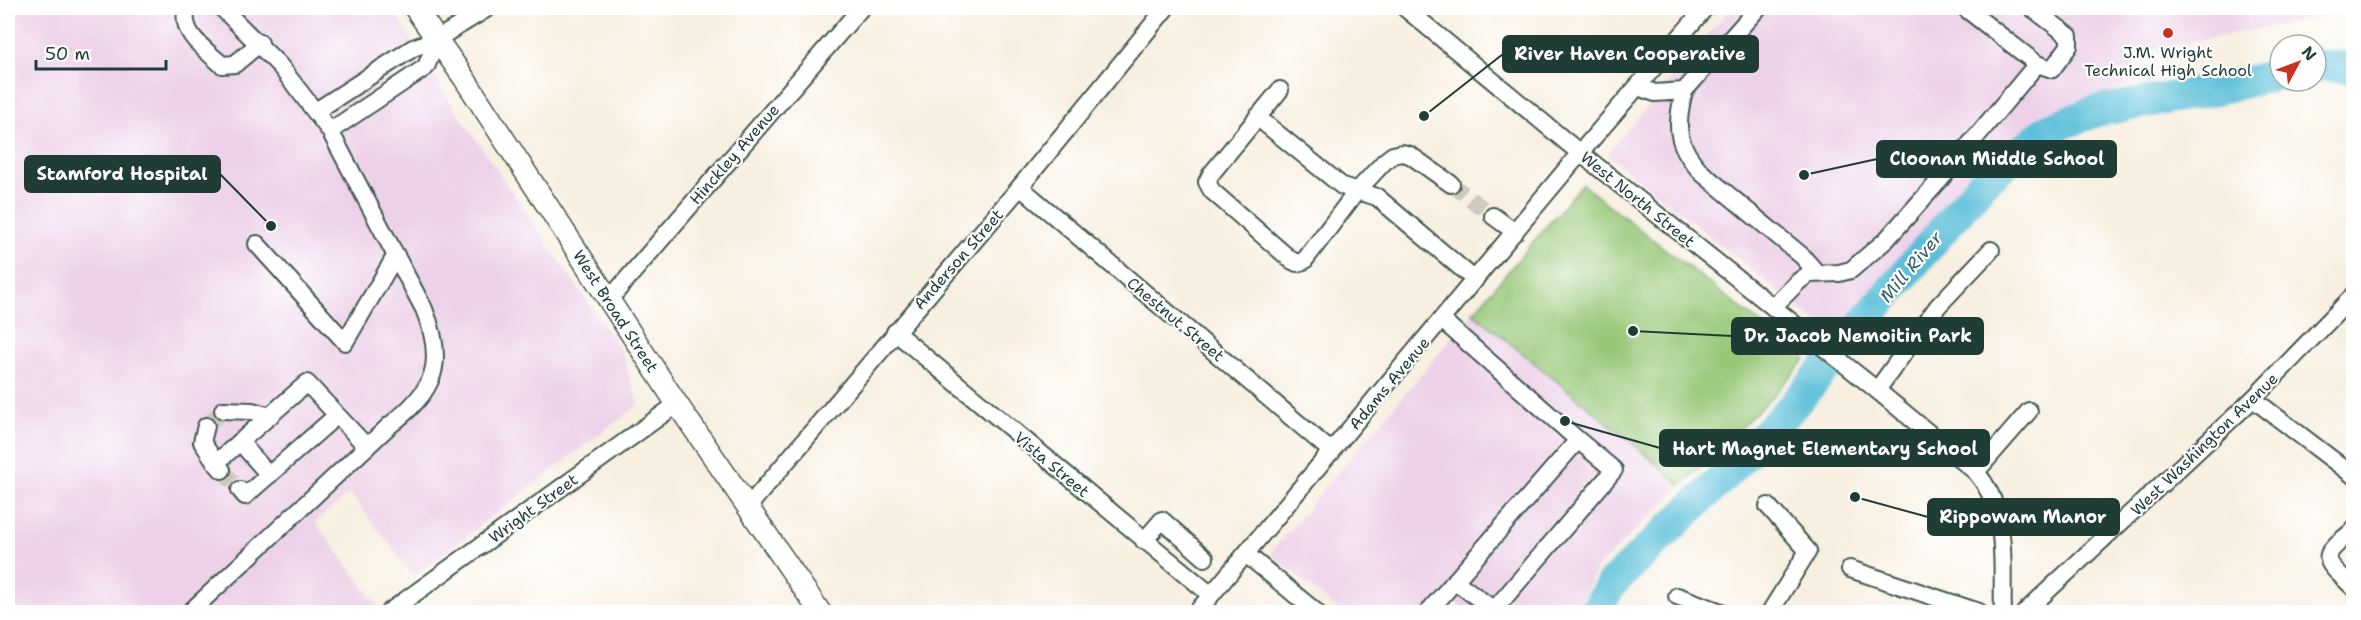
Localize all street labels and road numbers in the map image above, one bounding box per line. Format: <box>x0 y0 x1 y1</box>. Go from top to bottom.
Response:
street label: Hinckley Avenue <box>685 100 784 209</box>
street label: West North Street <box>1576 147 1699 252</box>
street label: Anderson Street <box>909 205 1008 314</box>
street label: West Broad Street <box>568 246 663 376</box>
street label: Chestnut Street <box>1123 273 1229 366</box>
street label: Adams Avenue <box>1344 332 1434 434</box>
street label: West Washington Avenue <box>2126 368 2283 520</box>
street label: Vista Street <box>1010 427 1094 502</box>
street label: Wright Street <box>485 469 582 548</box>

